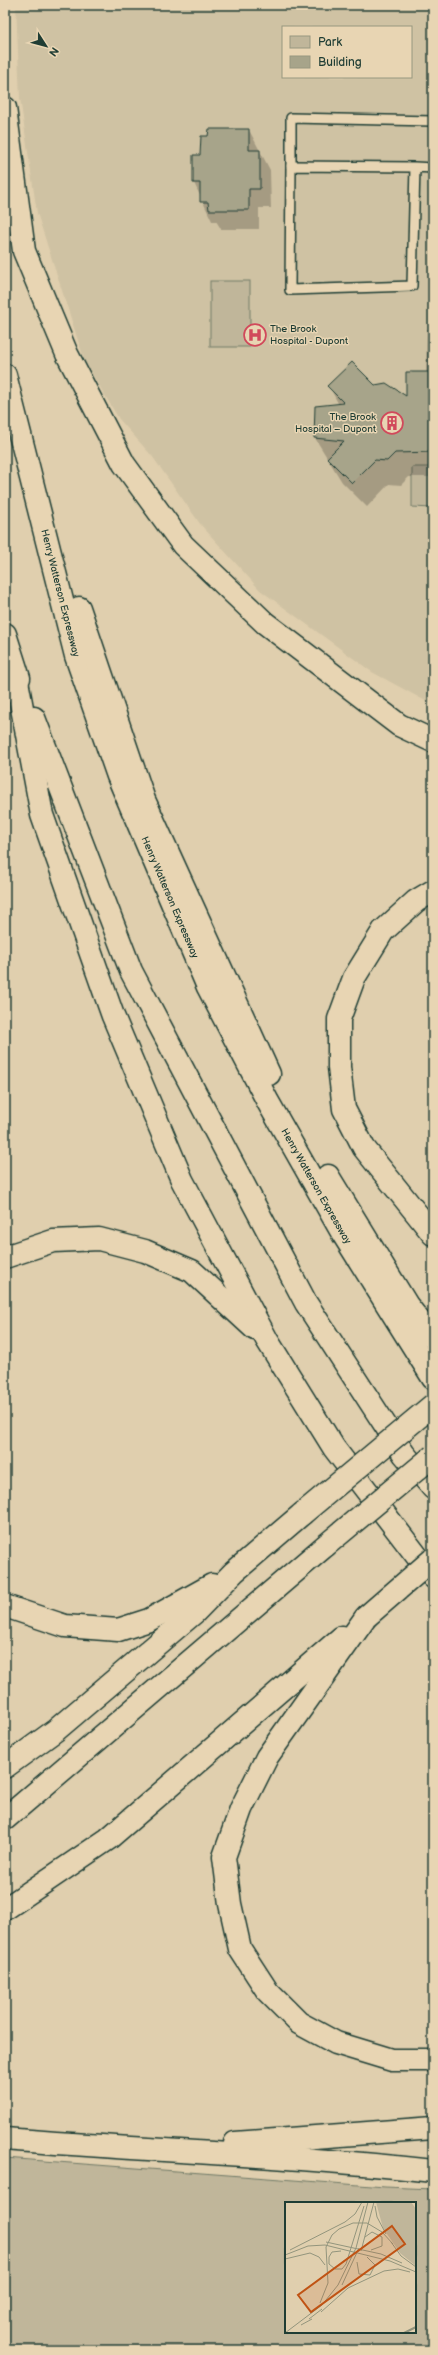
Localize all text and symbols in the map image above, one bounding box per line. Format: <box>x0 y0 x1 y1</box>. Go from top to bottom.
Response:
north arrow <box>26 26 66 66</box>
legend <box>282 26 412 78</box>
text: Park <box>318 35 342 50</box>
text: N <box>46 44 61 59</box>
text: Building <box>318 55 362 70</box>
hospital icon: The Brook Hospital - Dupont <box>242 322 268 348</box>
place label: The Brook Hospital - Dupont <box>270 323 348 347</box>
building icon: The Brook Hospital – Dupont <box>379 410 405 436</box>
place label: The Brook Hospital – Dupont <box>295 411 376 435</box>
street label: Henry Watterson Expressway <box>38 528 82 659</box>
street label: Henry Watterson Expressway <box>139 835 201 960</box>
street label: Henry Watterson Expressway <box>278 1126 354 1247</box>
inset map <box>285 2202 416 2333</box>

